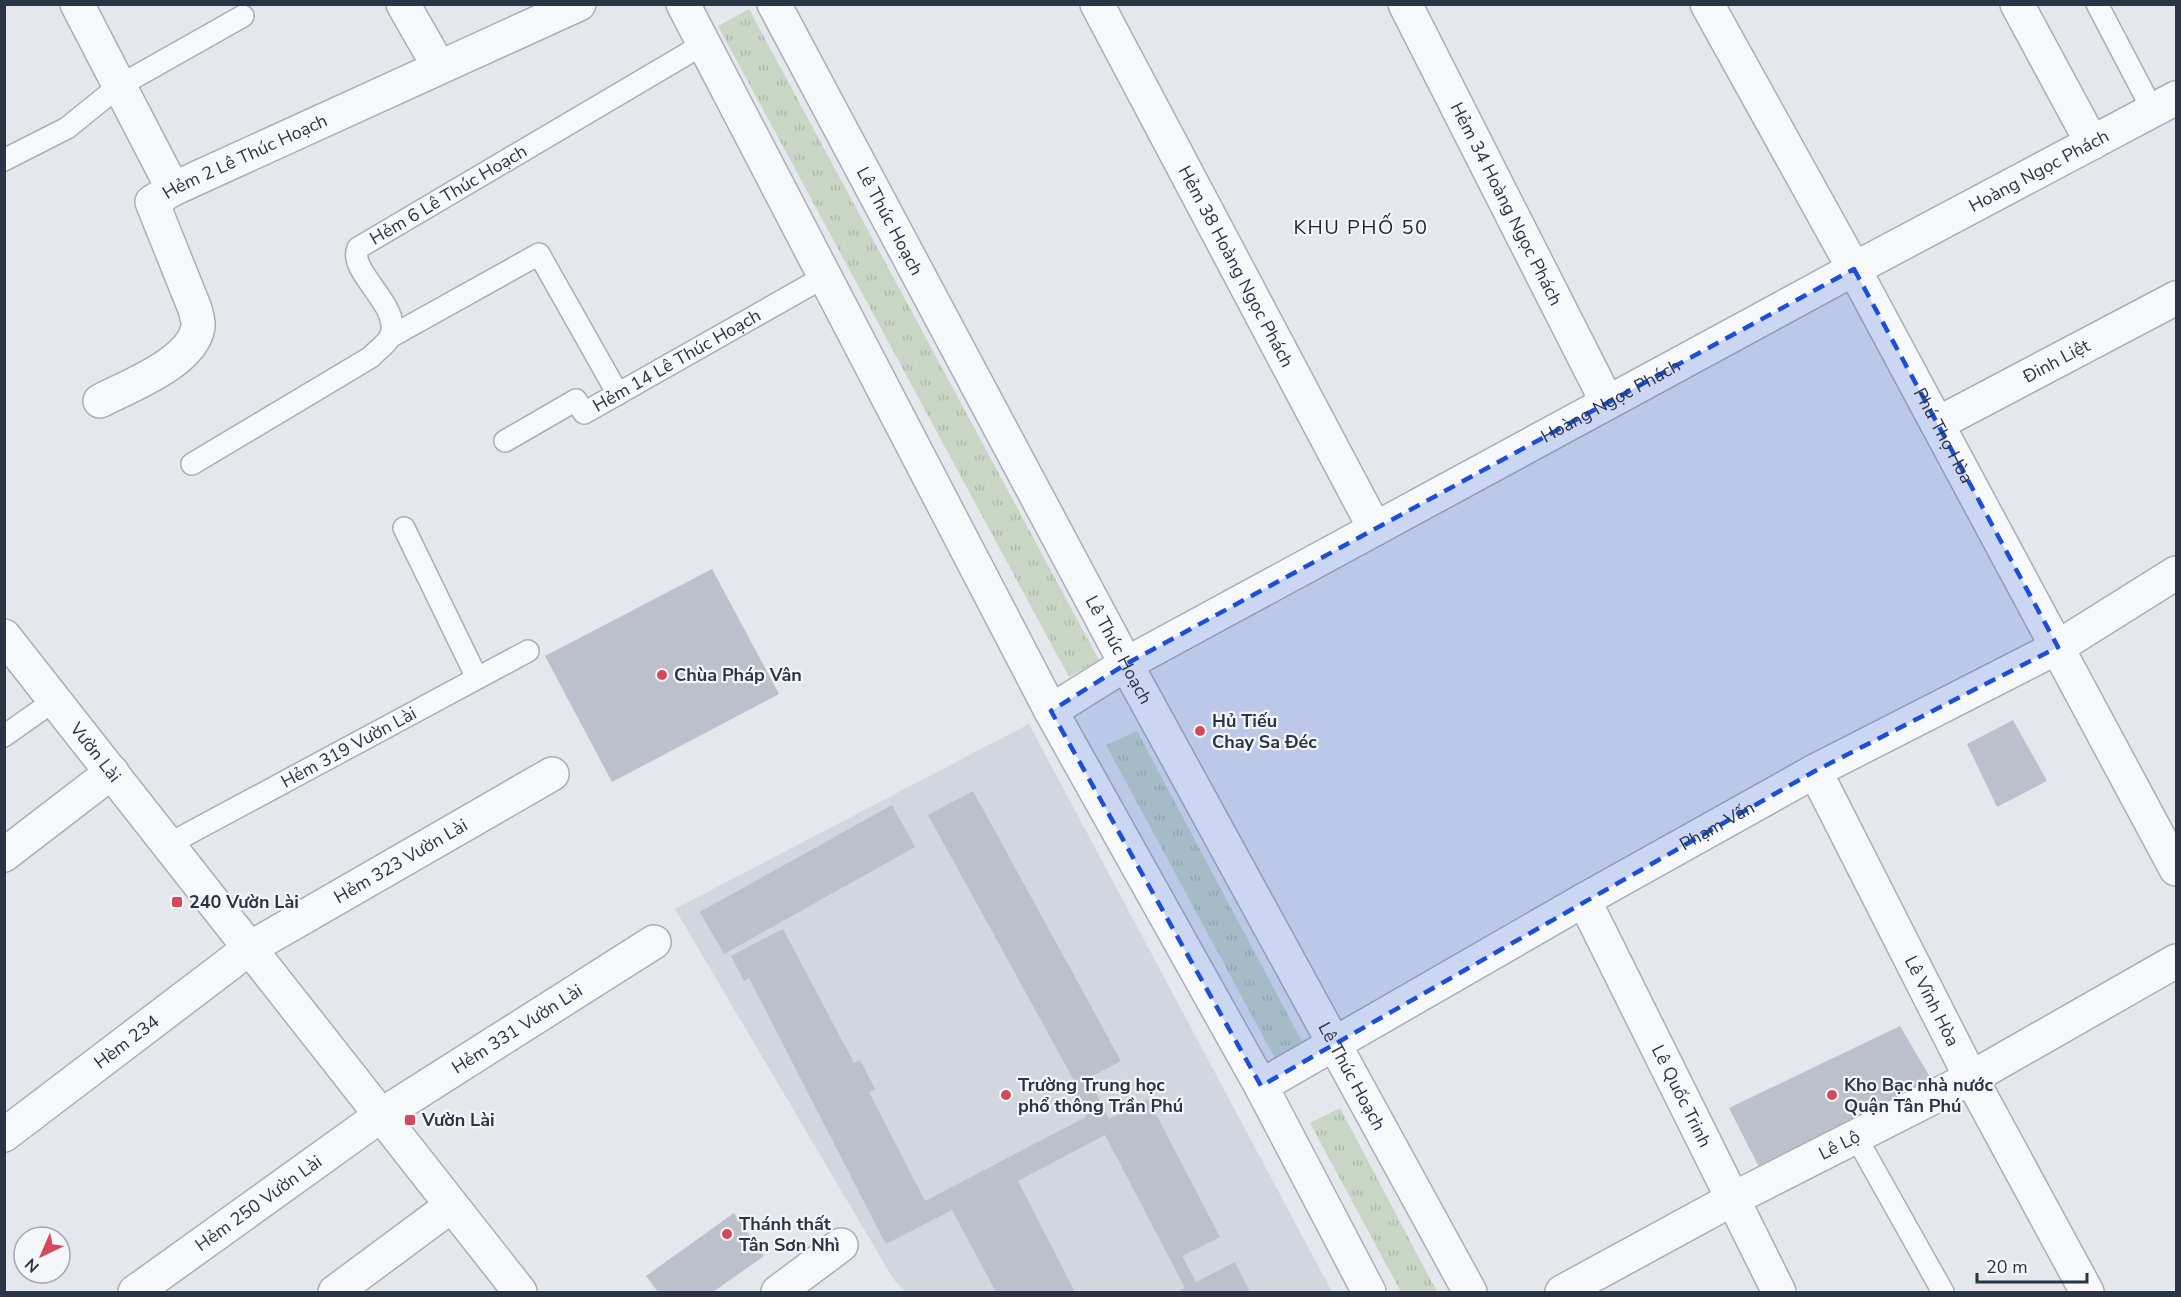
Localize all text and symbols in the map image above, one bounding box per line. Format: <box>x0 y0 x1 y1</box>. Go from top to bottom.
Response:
street label: Hẻm 34 Hoàng Ngọc Phách <box>1445 98 1568 309</box>
street label: Hẻm 2 Lê Thúc Hoạch <box>158 108 331 205</box>
street label: Hoàng Ngọc Phách <box>1965 124 2113 218</box>
street label: Hẻm 6 Lê Thúc Hoạch <box>365 139 531 250</box>
street label: Hẻm 38 Hoàng Ngọc Phách <box>1173 161 1299 371</box>
street label: Lê Thúc Hoạch <box>851 163 929 280</box>
district label: KHU PHỐ 50 <box>1294 213 1428 241</box>
street label: Hẻm 14 Lê Thúc Hoạch <box>589 303 765 418</box>
street label: Đinh Liệt <box>2018 333 2095 389</box>
street label: Hoàng Ngọc Phách <box>1537 353 1685 449</box>
street label: Phú Thọ Hòa <box>1908 383 1979 488</box>
street label: Lê Thúc Hoạch <box>1080 591 1158 708</box>
place label: Chùa Pháp Vân <box>674 663 802 687</box>
marker: Chùa Pháp Vân <box>655 668 669 682</box>
street label: Hẻm 319 Vườn Lài <box>277 701 421 794</box>
place label: Hủ Tiếu Chay Sa Đéc <box>1212 709 1317 754</box>
street label: Vườn Lài <box>64 717 127 787</box>
marker: Hủ Tiếu Chay Sa Đéc <box>1193 724 1207 738</box>
street label: Phạm Vấn <box>1675 795 1759 856</box>
street label: Hẻm 323 Vườn Lài <box>330 813 472 909</box>
place label: 240 Vườn Lài <box>189 890 299 914</box>
marker: 240 Vườn Lài <box>170 895 184 909</box>
street label: Lê Vĩnh Hòa <box>1899 951 1965 1051</box>
street label: Hẻm 331 Vườn Lài <box>447 979 587 1079</box>
street label: Hèm 234 <box>89 1009 164 1074</box>
street label: Lê Thúc Hoạch <box>1312 1018 1391 1135</box>
street label: Lê Quốc Trinh <box>1646 1041 1717 1151</box>
place label: Trường Trung học phổ thông Trần Phú <box>1018 1073 1183 1118</box>
place label: Kho Bạc nhà nước Quận Tân Phú <box>1844 1073 1993 1118</box>
marker: Trường Trung học phổ thông Trần Phú <box>999 1088 1013 1102</box>
marker: Kho Bạc nhà nước Quận Tân Phú <box>1825 1088 1839 1102</box>
place label: Vườn Lài <box>421 1108 495 1132</box>
marker: Vườn Lài <box>403 1113 417 1127</box>
street label: Lê Lộ <box>1815 1124 1864 1165</box>
street label: Hẻm 250 Vườn Lài <box>190 1150 327 1257</box>
place label: Thánh thất Tân Sơn Nhì <box>739 1212 840 1257</box>
north arrow <box>12 1225 72 1285</box>
marker: Thánh thất Tân Sơn Nhì <box>720 1227 734 1241</box>
scale bar <box>1977 1246 2086 1284</box>
text: N <box>20 1253 44 1277</box>
text: 20 m <box>1986 1255 2028 1279</box>

